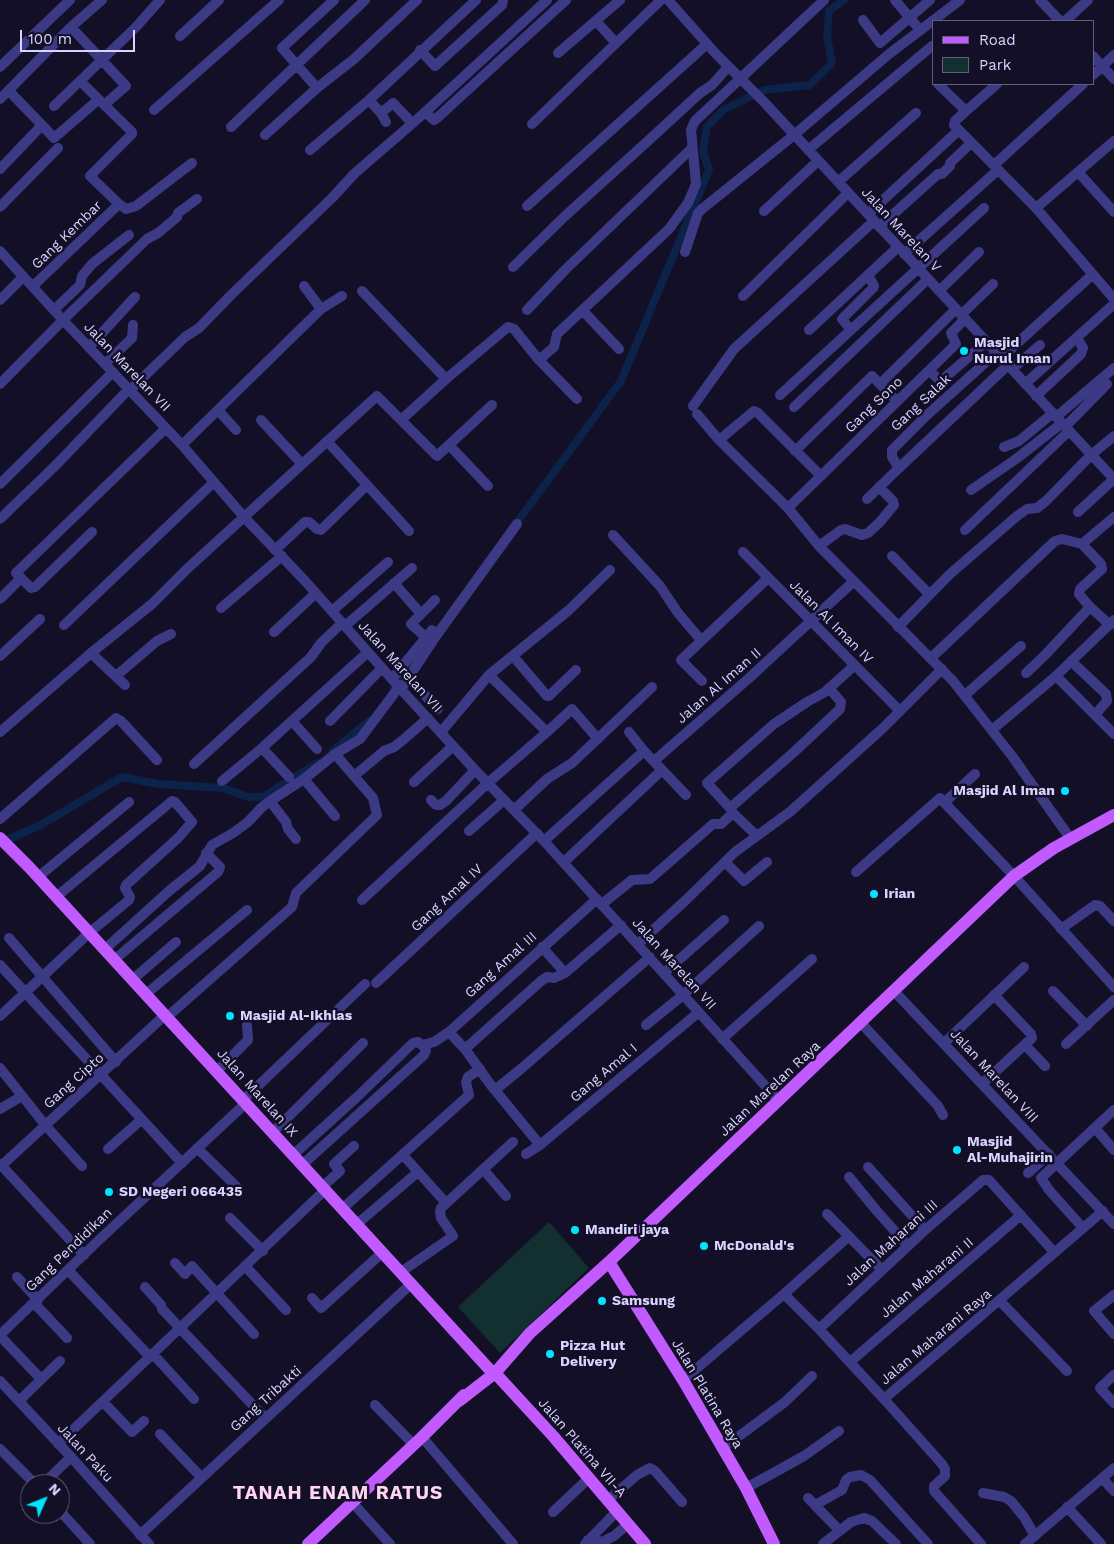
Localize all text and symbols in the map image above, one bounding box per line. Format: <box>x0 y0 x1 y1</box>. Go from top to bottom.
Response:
scale bar <box>22 20 138 52</box>
legend <box>932 20 1094 85</box>
text: 100 m <box>28 30 72 48</box>
text: Road <box>979 31 1016 49</box>
text: Park <box>979 56 1011 74</box>
street label: Jalan Marelan V <box>858 184 944 276</box>
street label: Gang Kembar <box>28 197 106 273</box>
street label: Jalan Marelan VII <box>80 319 174 415</box>
place label: Masjid Nurul Iman <box>974 335 1051 368</box>
marker: Masjid Nurul Iman <box>958 345 970 357</box>
street label: Gang Salak <box>888 371 954 435</box>
street label: Gang Sono <box>842 373 906 437</box>
street label: Jalan Al Iman IV <box>786 577 876 667</box>
street label: Jalan Marelan VII <box>354 618 446 716</box>
street label: Jalan Al Iman II <box>673 645 765 727</box>
place label: Masjid Al Iman <box>953 783 1055 799</box>
marker: Masjid Al Iman <box>1059 785 1071 797</box>
street label: Gang Amal IV <box>408 861 486 935</box>
place label: Irian <box>884 886 915 902</box>
marker: Irian <box>868 888 880 900</box>
street label: Jalan Marelan VII <box>628 915 720 1013</box>
street label: Gang Amal III <box>462 928 540 1002</box>
place label: Masjid Al-Ikhlas <box>240 1008 352 1024</box>
marker: Masjid Al-Ikhlas <box>224 1010 236 1022</box>
street label: Jalan Marelan VIII <box>946 1026 1042 1126</box>
street label: Jalan Marelan Raya <box>716 1038 824 1140</box>
street label: Gang Amal I <box>567 1040 641 1106</box>
street label: Jalan Marelan IX <box>213 1045 301 1141</box>
street label: Gang Cipto <box>40 1050 108 1112</box>
place label: Masjid Al-Muhajirin <box>967 1134 1053 1166</box>
marker: Masjid Al-Muhajirin <box>951 1144 963 1156</box>
place label: SD Negeri 066435 <box>119 1184 242 1200</box>
marker: SD Negeri 066435 <box>103 1186 115 1198</box>
street label: Jalan Maharani III <box>841 1196 941 1290</box>
street label: Gang Pendidikan <box>22 1205 116 1295</box>
place label: Mandiri jaya <box>585 1222 669 1238</box>
marker: Mandiri jaya <box>569 1224 581 1236</box>
street label: Jalan Maharani II <box>877 1234 977 1322</box>
place label: McDonald's <box>714 1238 794 1254</box>
marker: McDonald's <box>698 1240 710 1252</box>
street label: Jalan Maharani Raya <box>877 1286 995 1388</box>
place label: Samsung <box>612 1293 675 1309</box>
marker: Samsung <box>596 1295 608 1307</box>
street label: Jalan Platina Raya <box>668 1336 746 1452</box>
place label: Pizza Hut Delivery <box>560 1338 625 1370</box>
marker: Pizza Hut Delivery <box>544 1348 556 1360</box>
street label: Gang Tribakti <box>227 1363 305 1435</box>
street label: Jalan Platina VII-A <box>534 1395 630 1501</box>
street label: Jalan Paku <box>54 1420 116 1486</box>
north arrow <box>20 1474 70 1524</box>
text: N <box>46 1480 64 1499</box>
district label: TANAH ENAM RATUS <box>231 1482 445 1504</box>

